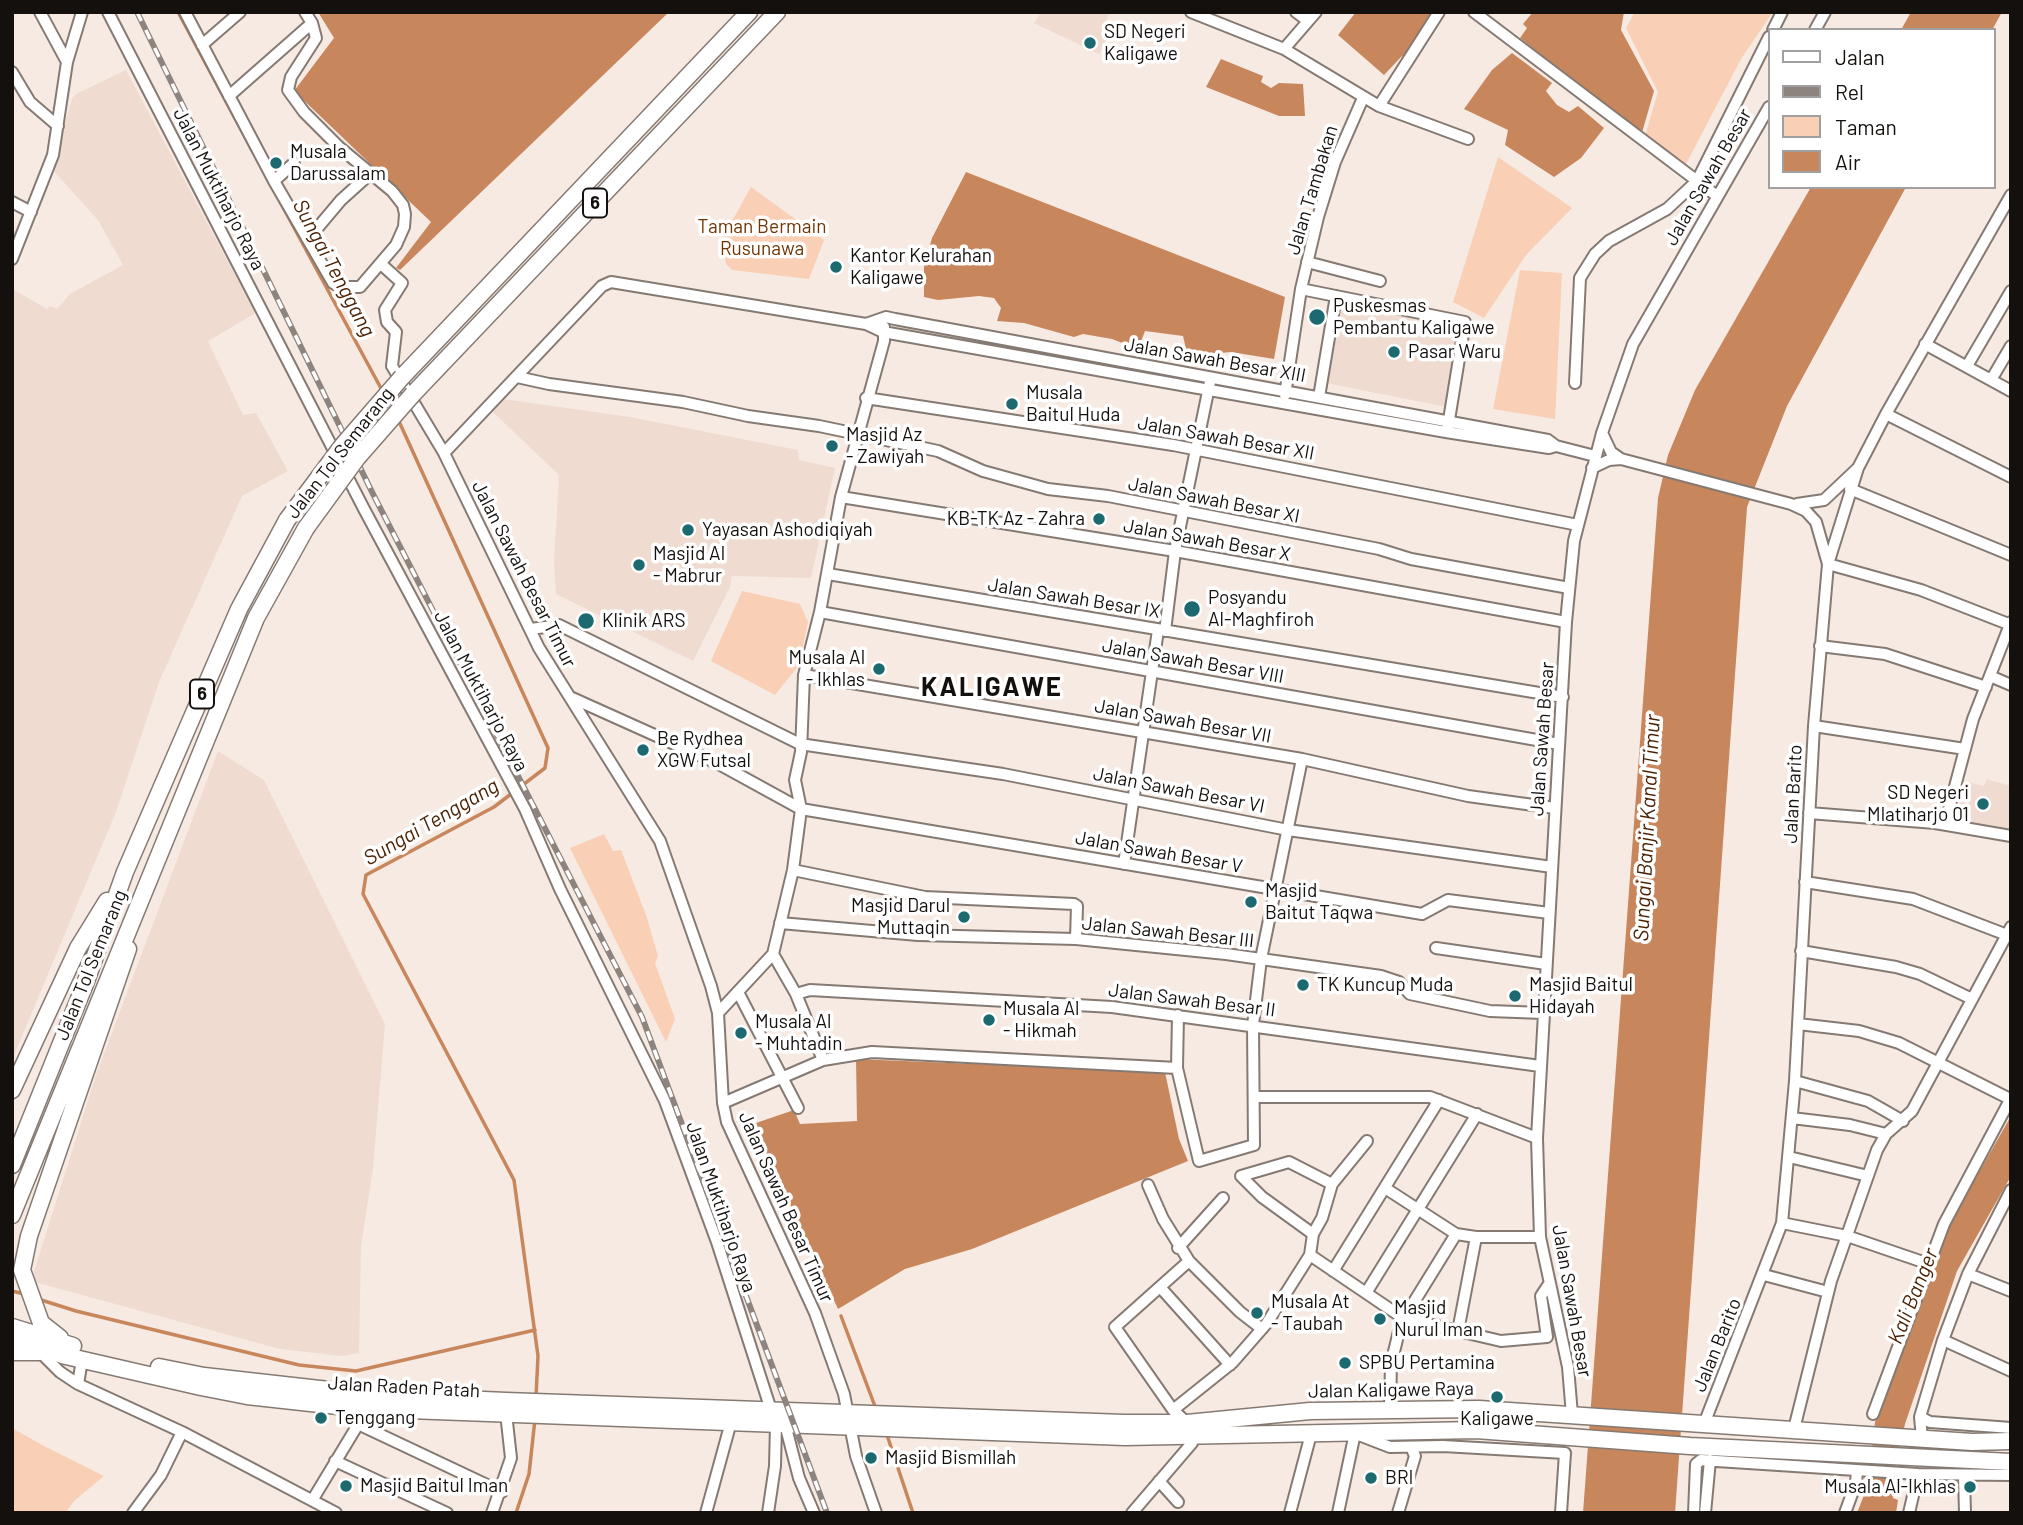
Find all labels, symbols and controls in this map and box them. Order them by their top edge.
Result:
place label: SD Negeri Kaligawe [1104,21,1186,65]
legend [1768,28,1995,189]
marker: SD Negeri Kaligawe [1082,35,1098,51]
text: Jalan [1835,44,1885,69]
text: Rel [1835,79,1864,104]
street label: Jalan Muktiharjo Raya [168,104,270,274]
street label: Jalan Sawah Besar [1660,104,1756,250]
text: Taman [1835,114,1897,139]
street label: Jalan Tambakan [1281,123,1343,257]
place label: Musala Darussalam [290,141,386,185]
text: Air [1835,149,1861,174]
marker: Musala Darussalam [268,155,284,171]
road number: 6 [583,188,607,218]
water label: Sungai Tenggang [287,195,381,341]
park label: Taman Bermain Rusunawa [697,216,827,260]
place label: Kantor Kelurahan Kaligawe [850,245,992,289]
marker: Kantor Kelurahan Kaligawe [828,259,844,275]
place label: Puskesmas Pembantu Kaligawe [1333,295,1495,339]
marker: Puskesmas Pembantu Kaligawe [1307,307,1327,327]
street label: Jalan Sawah Besar XIII [1122,333,1308,387]
place label: Pasar Waru [1408,341,1501,363]
marker: Pasar Waru [1386,344,1402,360]
place label: Musala Baitul Huda [1026,382,1120,426]
street label: Jalan Tol Semarang [282,383,398,523]
marker: Musala Baitul Huda [1004,396,1020,412]
street label: Jalan Sawah Besar XII [1136,411,1316,465]
place label: Masjid Az - Zawiyah [846,424,924,468]
marker: Masjid Az - Zawiyah [824,438,840,454]
street label: Jalan Sawah Besar XI [1126,472,1302,528]
street label: Jalan Sawah Besar Timur [467,477,581,671]
place label: KB-TK Az - Zahra [947,508,1085,530]
marker: KB-TK Az - Zahra [1091,511,1107,527]
street label: Jalan Sawah Besar X [1122,514,1292,566]
place label: Yayasan Ashodiqiyah [702,519,873,541]
marker: Yayasan Ashodiqiyah [680,522,696,538]
place label: Masjid Al - Mabrur [653,543,725,587]
marker: Masjid Al - Mabrur [631,557,647,573]
street label: Jalan Sawah Besar IX [986,573,1162,623]
place label: Posyandu Al-Maghfiroh [1208,587,1314,631]
marker: Posyandu Al-Maghfiroh [1182,599,1202,619]
street label: Jalan Muktiharjo Raya [429,607,533,775]
place label: Klinik ARS [602,610,685,632]
marker: Klinik ARS [576,611,596,631]
street label: Jalan Sawah Besar VIII [1100,634,1286,688]
place label: Musala Al - Ikhlas [789,647,865,691]
marker: Musala Al - Ikhlas [871,661,887,677]
street label: Jalan Sawah Besar [1525,661,1559,817]
district label: KALIGAWE [922,671,1062,703]
road number: 6 [190,680,214,708]
street label: Jalan Sawah Besar VII [1093,694,1273,748]
water label: Sungai Banjir Kanal Timur [1628,714,1666,942]
place label: Be Rydhea XGW Futsal [657,728,751,772]
marker: Be Rydhea XGW Futsal [635,742,651,758]
street label: Jalan Barito [1779,744,1807,844]
street label: Jalan Sawah Besar VI [1091,762,1267,818]
water label: Sungai Tenggang [359,773,503,871]
place label: SD Negeri Mlatiharjo 01 [1867,782,1969,826]
marker: SD Negeri Mlatiharjo 01 [1975,796,1991,812]
street label: Jalan Sawah Besar V [1074,826,1244,878]
place label: Masjid Baitut Taqwa [1265,880,1373,924]
street label: Jalan Tol Semarang [50,886,132,1044]
marker: Masjid Baitut Taqwa [1243,894,1259,910]
place label: Masjid Darul Muttaqin [851,895,950,939]
marker: Masjid Darul Muttaqin [956,909,972,925]
street label: Jalan Sawah Besar III [1081,912,1255,952]
place label: TK Kuncup Muda [1317,974,1453,996]
place label: Masjid Baitul Hidayah [1529,974,1633,1018]
marker: TK Kuncup Muda [1295,977,1311,993]
street label: Jalan Sawah Besar II [1107,978,1277,1022]
marker: Masjid Baitul Hidayah [1507,988,1523,1004]
place label: Musala Al - Hikmah [1003,998,1079,1042]
place label: Musala Al - Muhtadin [755,1011,842,1055]
marker: Musala Al - Hikmah [981,1012,997,1028]
marker: Musala Al - Muhtadin [733,1025,749,1041]
street label: Jalan Sawah Besar Timur [734,1108,838,1306]
street label: Jalan Muktiharjo Raya [681,1119,761,1295]
street label: Jalan Sawah Besar [1547,1223,1597,1379]
water label: Kali Banger [1882,1244,1944,1348]
place label: Musala At - Taubah [1271,1291,1350,1335]
street label: Jalan Barito [1688,1295,1746,1395]
place label: Masjid Nurul Iman [1394,1297,1483,1341]
marker: Musala At - Taubah [1249,1305,1265,1321]
marker: Masjid Nurul Iman [1372,1311,1388,1327]
place label: SPBU Pertamina [1359,1352,1495,1374]
marker: SPBU Pertamina [1337,1355,1353,1371]
street label: Jalan Raden Patah [327,1372,481,1402]
street label: Jalan Kaligawe Raya [1308,1377,1474,1403]
marker: Kaligawe [1489,1389,1505,1405]
place label: Tenggang [335,1407,415,1429]
place label: Kaligawe [1460,1408,1534,1430]
marker: Tenggang [313,1410,329,1426]
place label: Masjid Bismillah [885,1447,1016,1469]
marker: Masjid Bismillah [863,1450,879,1466]
place label: BRI [1385,1467,1413,1489]
marker: BRI [1363,1470,1379,1486]
place label: Masjid Baitul Iman [360,1475,508,1497]
place label: Musala Al-Ikhlas [1824,1476,1956,1498]
marker: Masjid Baitul Iman [338,1478,354,1494]
marker: Musala Al-Ikhlas [1962,1479,1978,1495]

